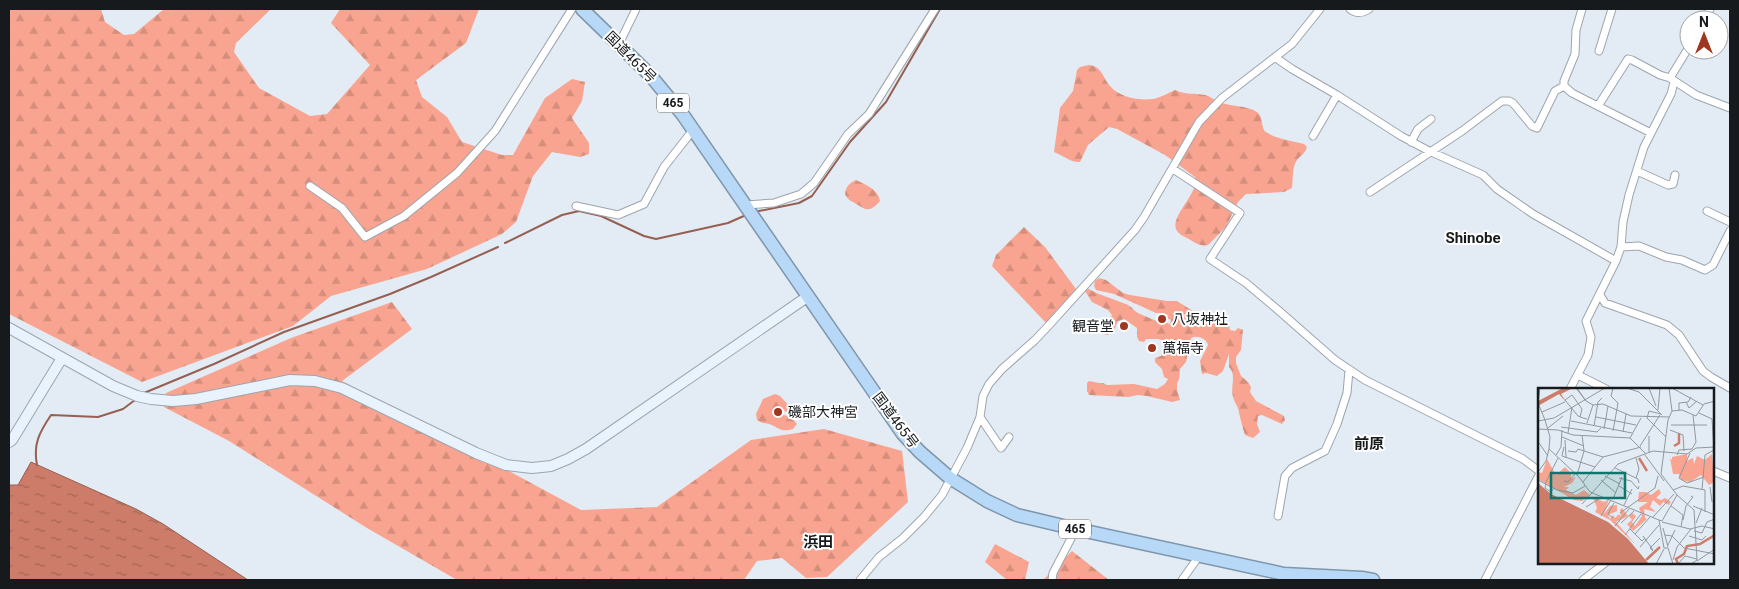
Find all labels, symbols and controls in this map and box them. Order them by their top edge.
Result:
north arrow [1679,10,1729,60]
text: N [1699,14,1709,30]
street label: 国道465号 [602,28,660,86]
road number: 465 [657,94,689,112]
district label: Shinobe [1445,229,1501,247]
place label: 八坂神社 [1172,311,1228,327]
marker: 八坂神社 [1156,313,1168,325]
place label: 観音堂 [1072,318,1114,334]
marker: 観音堂 [1118,320,1130,332]
place label: 萬福寺 [1162,340,1204,356]
marker: 萬福寺 [1146,342,1158,354]
inset map [1538,388,1714,564]
street label: 国道465号 [870,389,922,451]
place label: 磯部大神宮 [788,404,858,420]
marker: 磯部大神宮 [772,406,784,418]
district label: 前原 [1354,435,1384,453]
road number: 465 [1059,520,1091,538]
district label: 浜田 [803,533,833,551]

